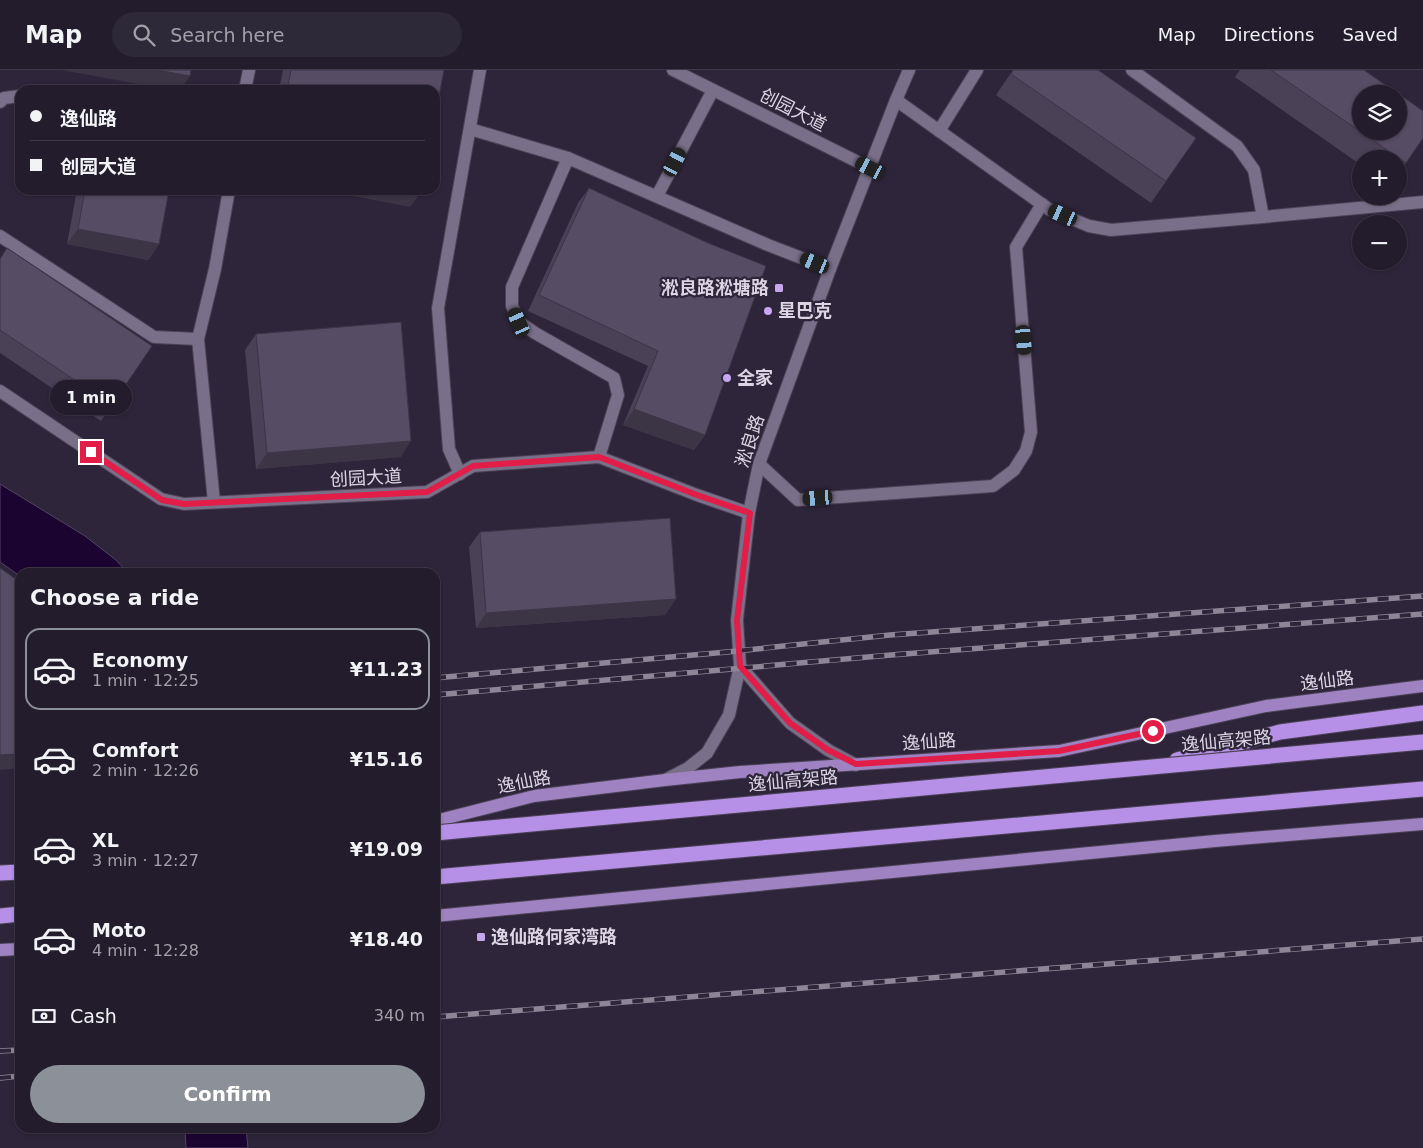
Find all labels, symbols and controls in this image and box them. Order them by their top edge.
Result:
search box [112,12,462,57]
text: Map [25,21,82,49]
icon: search [130,21,158,49]
text: Search here [170,24,284,46]
text: Map [1158,24,1196,45]
text: Directions [1224,24,1314,45]
text: Saved [1342,24,1398,45]
street label: 创园大道 [756,84,830,135]
map controls [1352,85,1407,270]
button: layers [1352,85,1407,140]
text: 逸仙路 [60,107,117,129]
car [661,145,688,179]
button: + [1352,150,1407,205]
text: 创园大道 [60,155,136,177]
car [853,155,886,181]
car [1046,202,1079,228]
button: − [1352,215,1407,270]
car [798,250,831,276]
place label: 淞良路淞塘路 [661,277,769,298]
marker: 淞良路淞塘路 [773,282,785,294]
place label: 星巴克 [778,300,832,321]
car [506,305,531,339]
marker: 星巴克 [762,305,774,317]
car [1015,324,1032,356]
place label: 全家 [737,367,773,388]
marker: 全家 [721,372,733,384]
callout: 1 min [50,380,132,414]
text: 1 min [66,388,116,407]
street label: 淞良路 [731,412,768,470]
route end [80,441,102,463]
street label: 创园大道 [329,465,402,490]
car [802,489,833,507]
text: Choose a ride [30,585,199,610]
icon: car [32,647,77,692]
text: Economy [92,649,188,671]
text: ¥11.23 [350,658,423,680]
street label: 逸仙路 [1299,667,1355,694]
text: 1 min · 12:25 [92,671,199,690]
route start [1142,720,1164,742]
street label: 逸仙高架路 [1180,726,1272,755]
street label: 逸仙路 [901,729,957,754]
icon: car [32,737,77,782]
text: Comfort [92,739,179,761]
text: ¥15.16 [350,748,423,770]
text: 2 min · 12:26 [92,761,199,780]
street label: 逸仙路 [495,766,552,797]
street label: 逸仙高架路 [747,766,839,795]
icon: car [32,827,77,872]
text: XL [92,829,119,851]
text: ¥19.09 [350,838,423,860]
text: 3 min · 12:27 [92,851,199,870]
icon: car [32,917,77,962]
text: Moto [92,919,146,941]
place label: 逸仙路何家湾路 [491,926,617,947]
text: ¥18.40 [350,928,423,950]
marker: 逸仙路何家湾路 [475,931,487,943]
text: 4 min · 12:28 [92,941,199,960]
icon: cash [30,1002,58,1030]
text: Cash [70,1005,117,1027]
text: 340 m [374,1006,425,1025]
button: Confirm [30,1065,425,1123]

